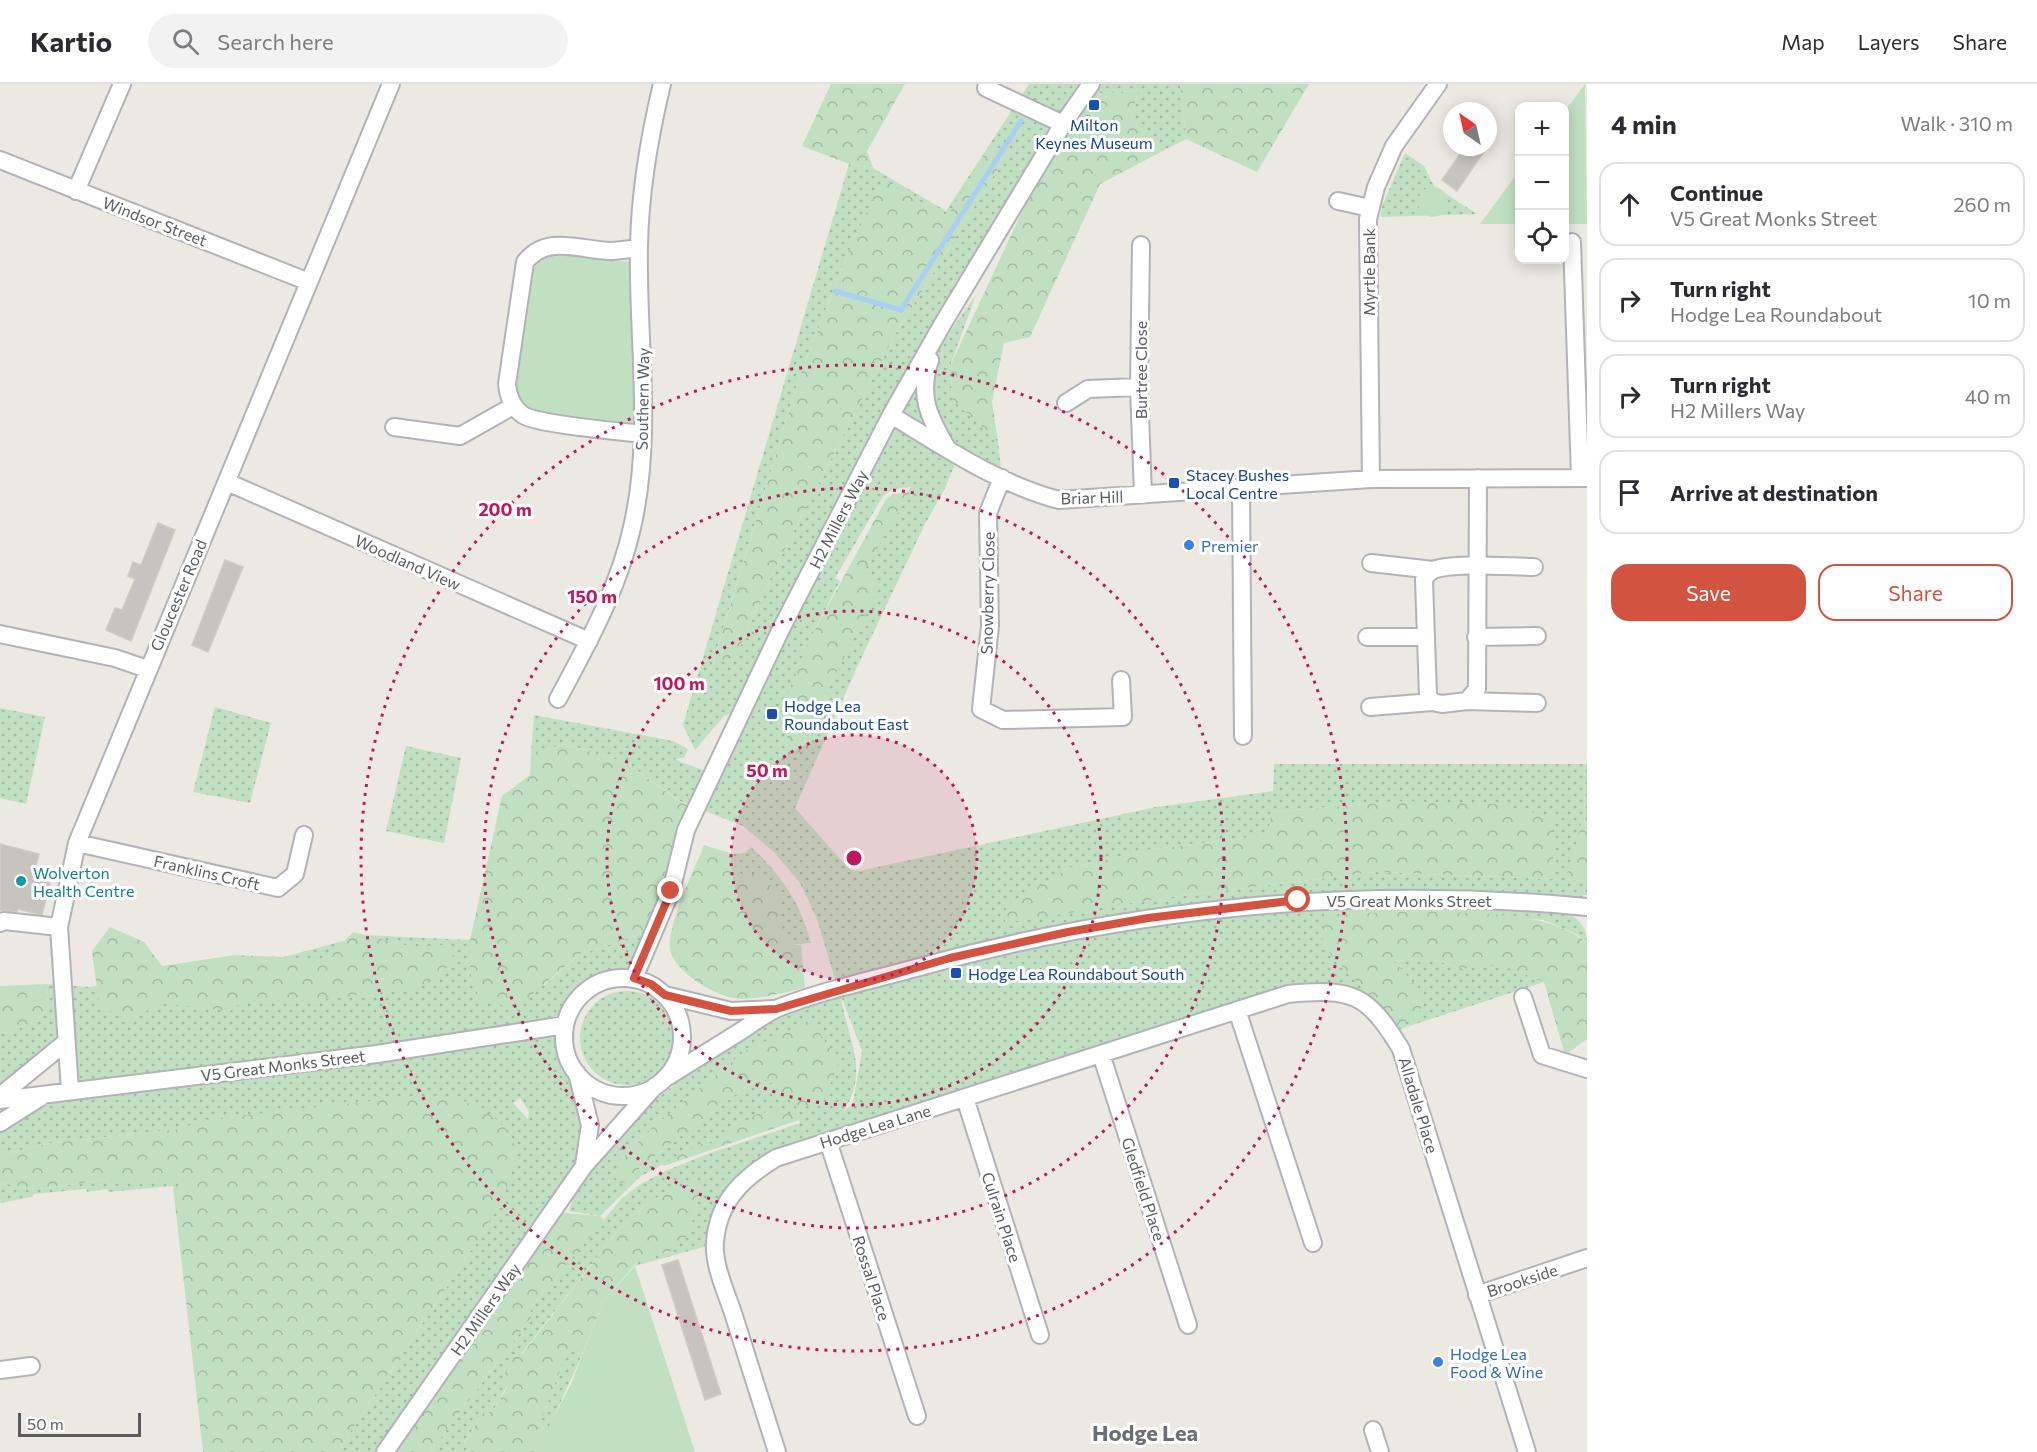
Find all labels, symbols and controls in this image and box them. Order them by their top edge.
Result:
search box [148,14,568,68]
text: Kartio [30,24,112,58]
icon: search [169,25,202,58]
text: Search here [217,28,334,55]
text: Map [1781,29,1825,54]
text: Layers [1858,29,1920,54]
text: Share [1953,29,2007,54]
marker: Milton Keynes Museum [1087,98,1101,112]
north arrow [1443,102,1497,156]
map controls [1515,102,1569,264]
button: + [1515,102,1569,156]
text: 4 min [1611,108,1677,139]
text: Walk · 310 m [1901,111,2013,135]
place label: Milton Keynes Museum [1035,115,1153,152]
button: − [1515,156,1569,210]
text: Continue [1670,179,1763,206]
icon: ahead [1613,188,1646,221]
street label: Windsor Street [100,192,210,250]
text: 260 m [1953,192,2011,216]
text: V5 Great Monks Street [1670,206,1877,230]
button: locate [1515,210,1569,264]
street label: Myrtle Bank [1359,228,1378,316]
text: Turn right [1670,275,1771,302]
icon: right [1613,284,1646,317]
text: 10 m [1968,288,2011,312]
text: Hodge Lea Roundabout [1670,302,1882,326]
street label: Burtree Close [1131,321,1150,419]
street label: Southern Way [632,348,652,450]
text: Turn right [1670,371,1771,398]
icon: right [1613,380,1646,413]
text: 40 m [1965,384,2011,408]
text: H2 Millers Way [1670,398,1805,422]
place label: Stacey Bushes Local Centre [1186,465,1289,502]
street label: H2 Millers Way [805,466,871,572]
marker: Stacey Bushes Local Centre [1167,476,1181,490]
icon: arrive [1613,476,1646,509]
text: Arrive at destination [1670,479,1878,506]
street label: Briar Hill [1060,486,1124,508]
text: 200 m [478,498,532,520]
street label: Woodland View [352,530,464,594]
street label: Snowberry Close [976,531,998,655]
street label: Gloucester Road [146,536,210,654]
place label: Premier [1201,536,1259,555]
marker: Premier [1182,538,1196,552]
button: Save [1611,564,1806,621]
button: Share [1818,564,2013,621]
text: 150 m [567,585,617,607]
text: 100 m [653,672,705,694]
place label: Hodge Lea Roundabout East [784,696,909,733]
marker: Hodge Lea Roundabout East [765,707,779,721]
text: 50 m [746,759,788,781]
centre of rings [844,848,864,868]
street label: Franklins Croft [152,851,262,894]
place label: Wolverton Health Centre [33,863,134,900]
marker: Wolverton Health Centre [14,874,28,888]
route end [657,877,683,903]
route start [1284,886,1310,912]
street label: V5 Great Monks Street [1326,891,1492,910]
place label: Hodge Lea Roundabout South [968,964,1185,983]
marker: Hodge Lea Roundabout South [949,966,963,980]
street label: V5 Great Monks Street [200,1045,367,1085]
street label: Alladale Place [1395,1055,1443,1155]
street label: Hodge Lea Lane [817,1100,933,1152]
street label: Gledfield Place [1118,1135,1170,1243]
street label: Culrain Place [978,1169,1026,1265]
street label: Rossal Place [849,1233,895,1323]
street label: H2 Millers Way [446,1259,524,1359]
street label: Brookside [1484,1260,1560,1300]
place label: Hodge Lea Food & Wine [1450,1344,1543,1381]
marker: Hodge Lea Food & Wine [1431,1355,1445,1369]
scale bar [18,1410,141,1438]
text: 50 m [27,1414,64,1433]
district label: Hodge Lea [1092,1419,1198,1446]

